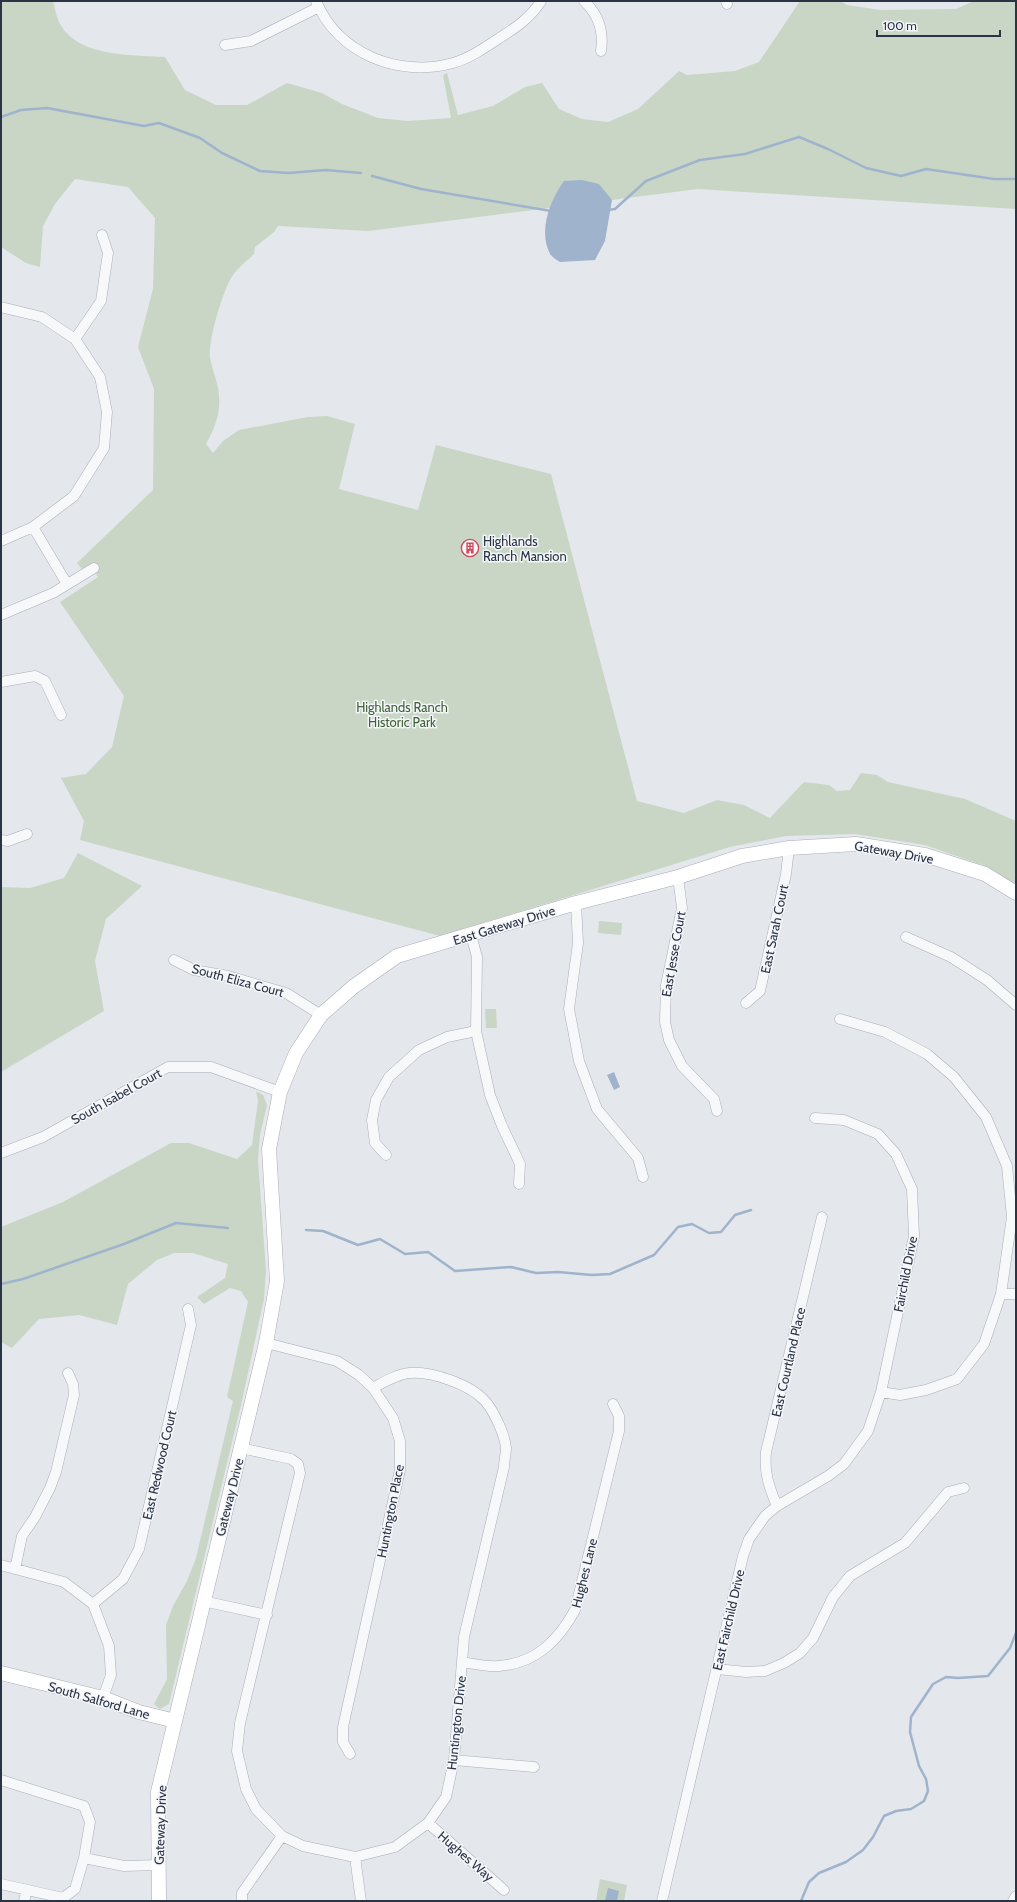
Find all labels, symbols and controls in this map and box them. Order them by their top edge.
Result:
scale bar [877,12,1000,38]
text: 100 m [883,18,917,33]
place label: Highlands Ranch Mansion [483,533,567,564]
building icon: Highlands Ranch Mansion [460,538,480,558]
park label: Highlands Ranch Historic Park [356,699,448,730]
street label: Gateway Drive [853,837,935,867]
street label: East Sarah Court [757,882,791,975]
street label: East Gateway Drive [451,902,557,948]
street label: East Jesse Court [658,909,688,998]
street label: South Eliza Court [190,960,286,1000]
street label: South Isabel Court [68,1064,165,1127]
street label: Fairchild Drive [890,1234,920,1313]
street label: East Courtland Place [768,1305,808,1419]
street label: East Redwood Court [139,1408,179,1521]
street label: Gateway Drive [212,1456,247,1538]
street label: Huntington Place [373,1463,407,1559]
street label: Hughes Lane [568,1536,600,1609]
street label: East Fairchild Drive [709,1568,747,1672]
street label: Huntington Drive [443,1675,469,1771]
street label: South Salford Lane [46,1678,152,1722]
street label: Gateway Drive [151,1784,169,1865]
street label: Hughes Way [435,1827,497,1885]

